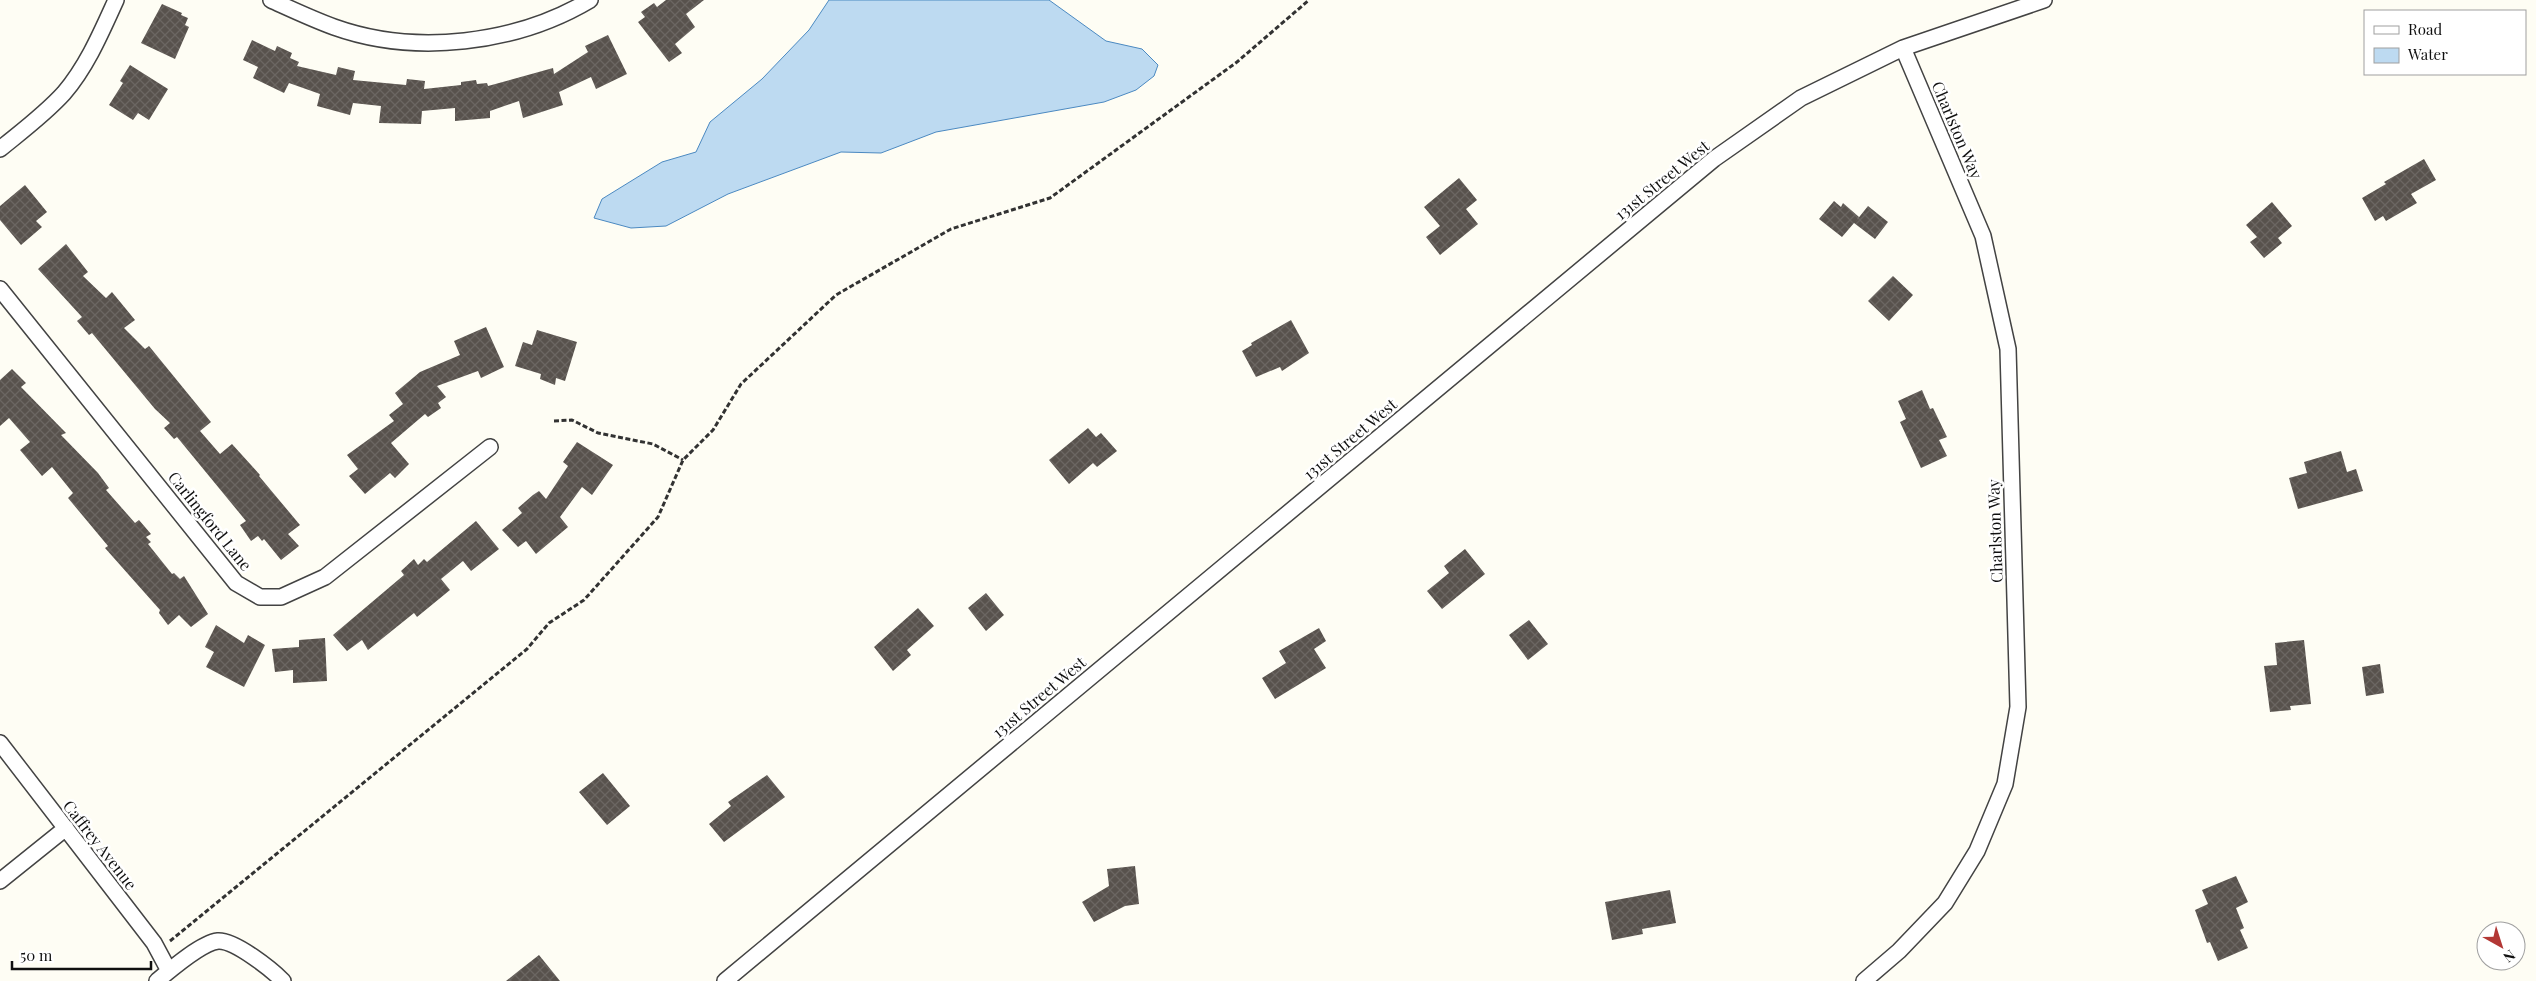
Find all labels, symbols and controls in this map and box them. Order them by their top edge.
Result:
legend [2364,10,2526,75]
text: Road [2408,19,2442,39]
text: Water [2407,44,2448,64]
street label: Charlston Way [1927,78,1987,182]
street label: 131st Street West [1610,135,1714,224]
street label: 131st Street West [1299,393,1401,484]
street label: Carlingford Lane [164,467,257,575]
street label: Charlston Way [1982,479,2007,583]
street label: 131st Street West [988,651,1090,742]
street label: Caffrey Avenue [59,796,142,894]
north arrow [2476,921,2526,971]
scale bar [12,938,151,970]
text: 50 m [20,945,53,965]
text: N [2500,946,2519,967]

